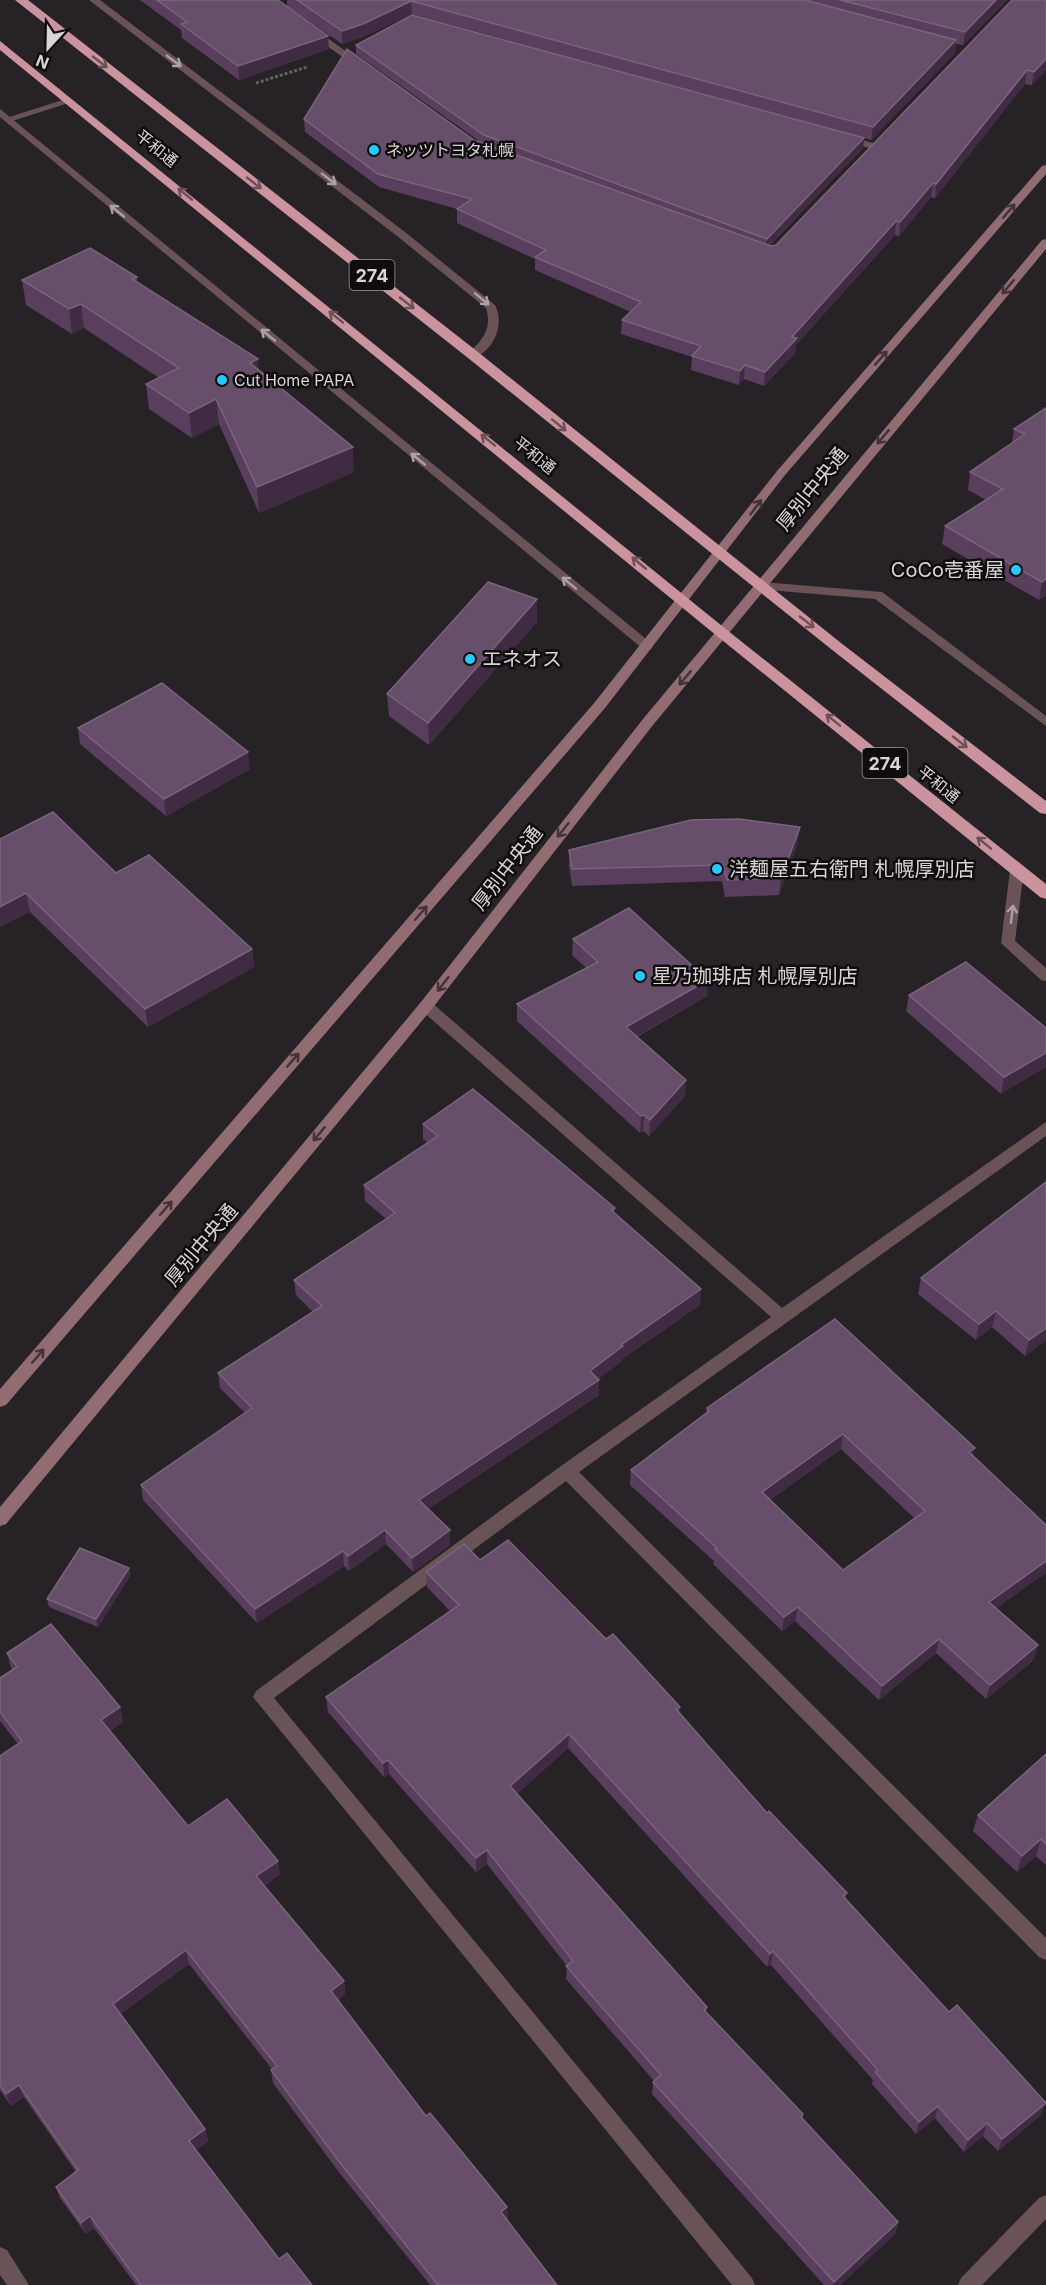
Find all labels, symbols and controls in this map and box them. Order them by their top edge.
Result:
north arrow [18,18,78,78]
text: N [33,50,52,73]
one-way arrow [165,54,181,67]
one-way arrow [92,56,108,69]
street label: 平和通 [132,125,182,171]
place label: ネッツトヨタ札幌 [386,140,514,160]
marker: ネッツトヨタ札幌 [367,143,381,157]
one-way arrow [321,172,337,185]
one-way arrow [246,176,262,189]
one-way arrow [178,187,193,201]
one-way arrow [110,204,126,217]
one-way arrow [1002,204,1016,219]
road number: 274 [350,260,394,290]
one-way arrow [1002,279,1015,295]
one-way arrow [474,293,490,306]
one-way arrow [399,296,415,309]
one-way arrow [329,310,344,324]
one-way arrow [260,328,276,341]
one-way arrow [874,351,888,366]
place label: Cut Home PAPA [234,370,354,390]
marker: Cut Home PAPA [215,373,229,387]
one-way arrow [551,418,567,431]
one-way arrow [876,429,890,444]
street label: 平和通 [510,432,560,478]
one-way arrow [480,433,496,446]
street label: 厚別中央通 [771,443,853,535]
one-way arrow [411,452,427,465]
one-way arrow [749,500,762,516]
one-way arrow [631,557,647,570]
place label: CoCo壱番屋 [891,558,1004,582]
marker: CoCo壱番屋 [1009,563,1023,577]
one-way arrow [561,576,577,589]
one-way arrow [798,616,814,629]
place label: エネオス [482,647,562,671]
marker: エネオス [463,652,477,666]
one-way arrow [678,670,692,685]
one-way arrow [825,714,841,727]
one-way arrow [952,736,968,749]
road number: 274 [862,748,908,778]
street label: 平和通 [914,761,964,807]
street label: 厚別中央通 [467,821,547,915]
one-way arrow [557,822,570,838]
one-way arrow [976,837,992,850]
place label: 洋麺屋五右衛門 札幌厚別店 [729,857,975,881]
marker: 洋麺屋五右衛門 札幌厚別店 [710,862,724,876]
one-way arrow [1007,904,1018,924]
one-way arrow [414,906,428,921]
place label: 星乃珈琲店 札幌厚別店 [652,964,858,988]
marker: 星乃珈琲店 札幌厚別店 [633,969,647,983]
one-way arrow [437,976,450,992]
one-way arrow [286,1053,300,1068]
one-way arrow [313,1126,326,1142]
street label: 厚別中央通 [160,1199,242,1291]
one-way arrow [159,1201,173,1216]
one-way arrow [31,1348,45,1363]

